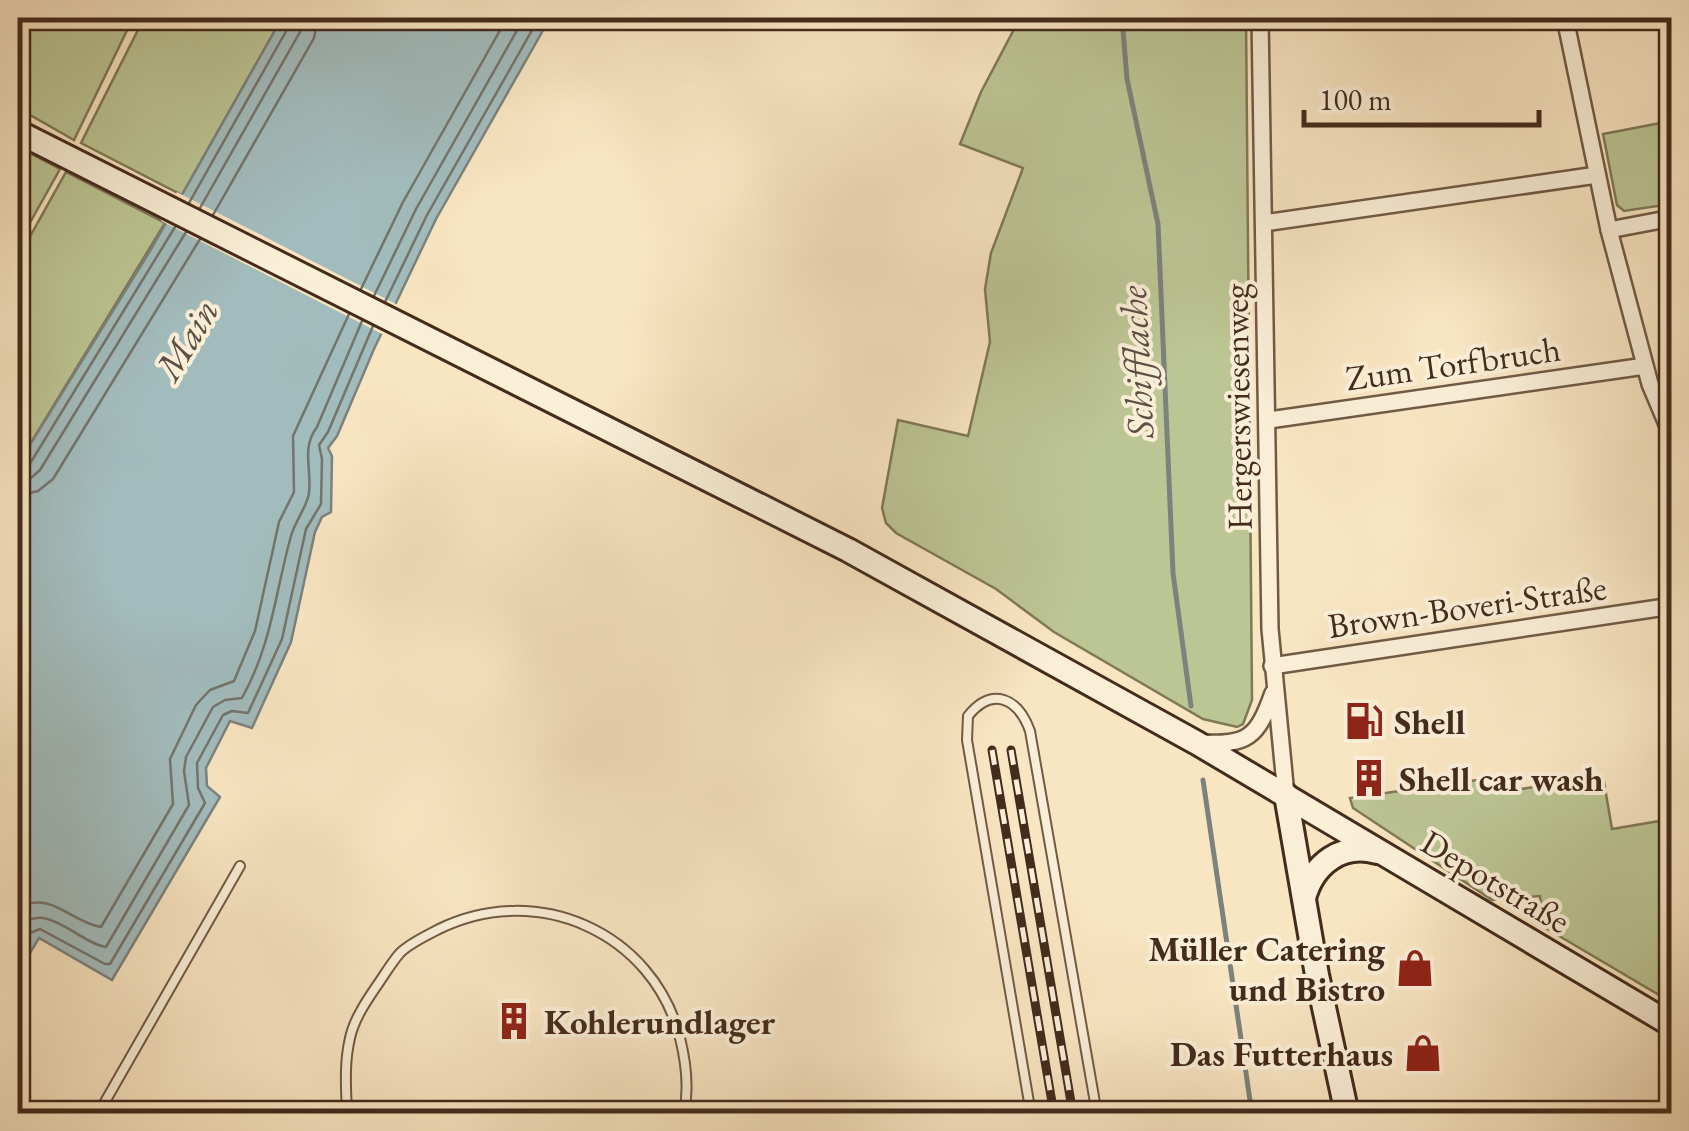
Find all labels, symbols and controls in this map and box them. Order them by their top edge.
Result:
scale bar [1304,65,1539,127]
text: 100 m [1319,80,1392,119]
street label: Hergerswiesenweg [1212,283,1262,531]
water label: Schifflache [1107,284,1165,440]
water label: Main [142,289,229,390]
street label: Zum Torfbruch [1343,326,1563,400]
street label: Brown-Boveri-Straße [1325,564,1609,648]
place label: Shell [1394,699,1465,744]
fuel station icon: Shell [1343,700,1385,742]
place label: Shell car wash [1399,756,1604,801]
building icon: Shell car wash [1348,757,1390,799]
street label: Depotstraße [1413,819,1579,943]
place label: Müller Catering und Bistro [1148,926,1385,1011]
shop icon: Müller Catering und Bistro [1394,947,1436,989]
place label: Kohlerundlager [544,999,776,1044]
building icon: Kohlerundlager [493,1000,535,1042]
place label: Das Futterhaus [1170,1031,1393,1076]
shop icon: Das Futterhaus [1402,1032,1444,1074]

